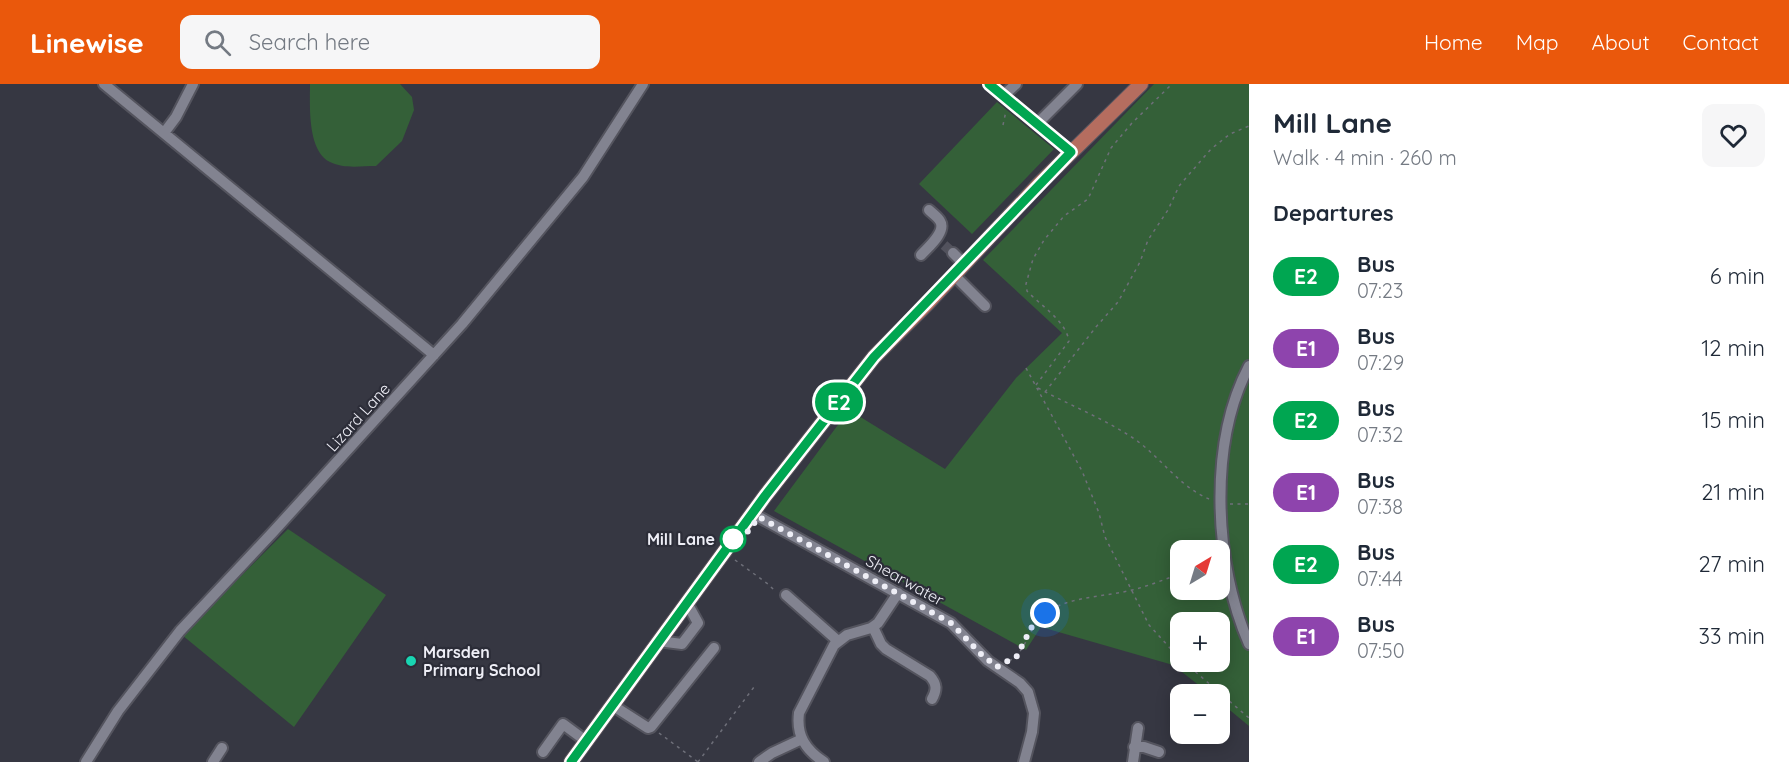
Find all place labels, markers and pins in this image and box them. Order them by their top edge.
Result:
marker: Mill Lane [720,526,746,552]
place label: Mill Lane [647,529,715,549]
place label: Marsden Primary School [423,642,541,680]
marker: Marsden Primary School [404,654,418,668]

